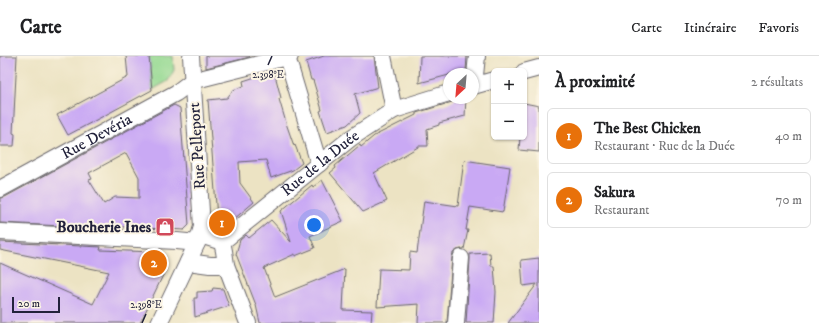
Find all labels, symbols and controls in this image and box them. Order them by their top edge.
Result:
text: Carte [20,16,62,39]
text: Carte [631,19,662,37]
text: Itinéraire [684,19,737,37]
text: Favoris [759,19,799,37]
north arrow [443,68,479,104]
map controls [491,68,527,140]
button: + [491,68,527,104]
text: 2.398°E [252,69,284,81]
text: À proximité [555,71,635,93]
text: 2 résultats [751,74,803,90]
street label: Rue Pelleport [184,102,210,190]
button: − [491,104,527,140]
street label: Rue Devéria [58,109,136,164]
text: The Best Chicken [594,119,701,138]
street label: Rue de la Duée [277,125,363,200]
text: 1 [567,128,571,144]
text: 40 m [775,128,802,144]
text: Restaurant · Rue de la Duée [594,138,735,154]
text: Sakura [594,183,635,202]
text: 2 [566,192,572,208]
text: 70 m [776,192,802,208]
text: Restaurant [594,202,650,218]
pin: 1 [209,208,235,238]
your location [304,215,324,235]
shop icon: Boucherie Ines [154,216,176,238]
place label: Boucherie Ines [57,217,152,237]
pin: 2 [141,248,167,278]
scale bar [12,295,60,314]
text: 20 m [18,297,40,311]
text: 2.398°E [130,299,162,311]

